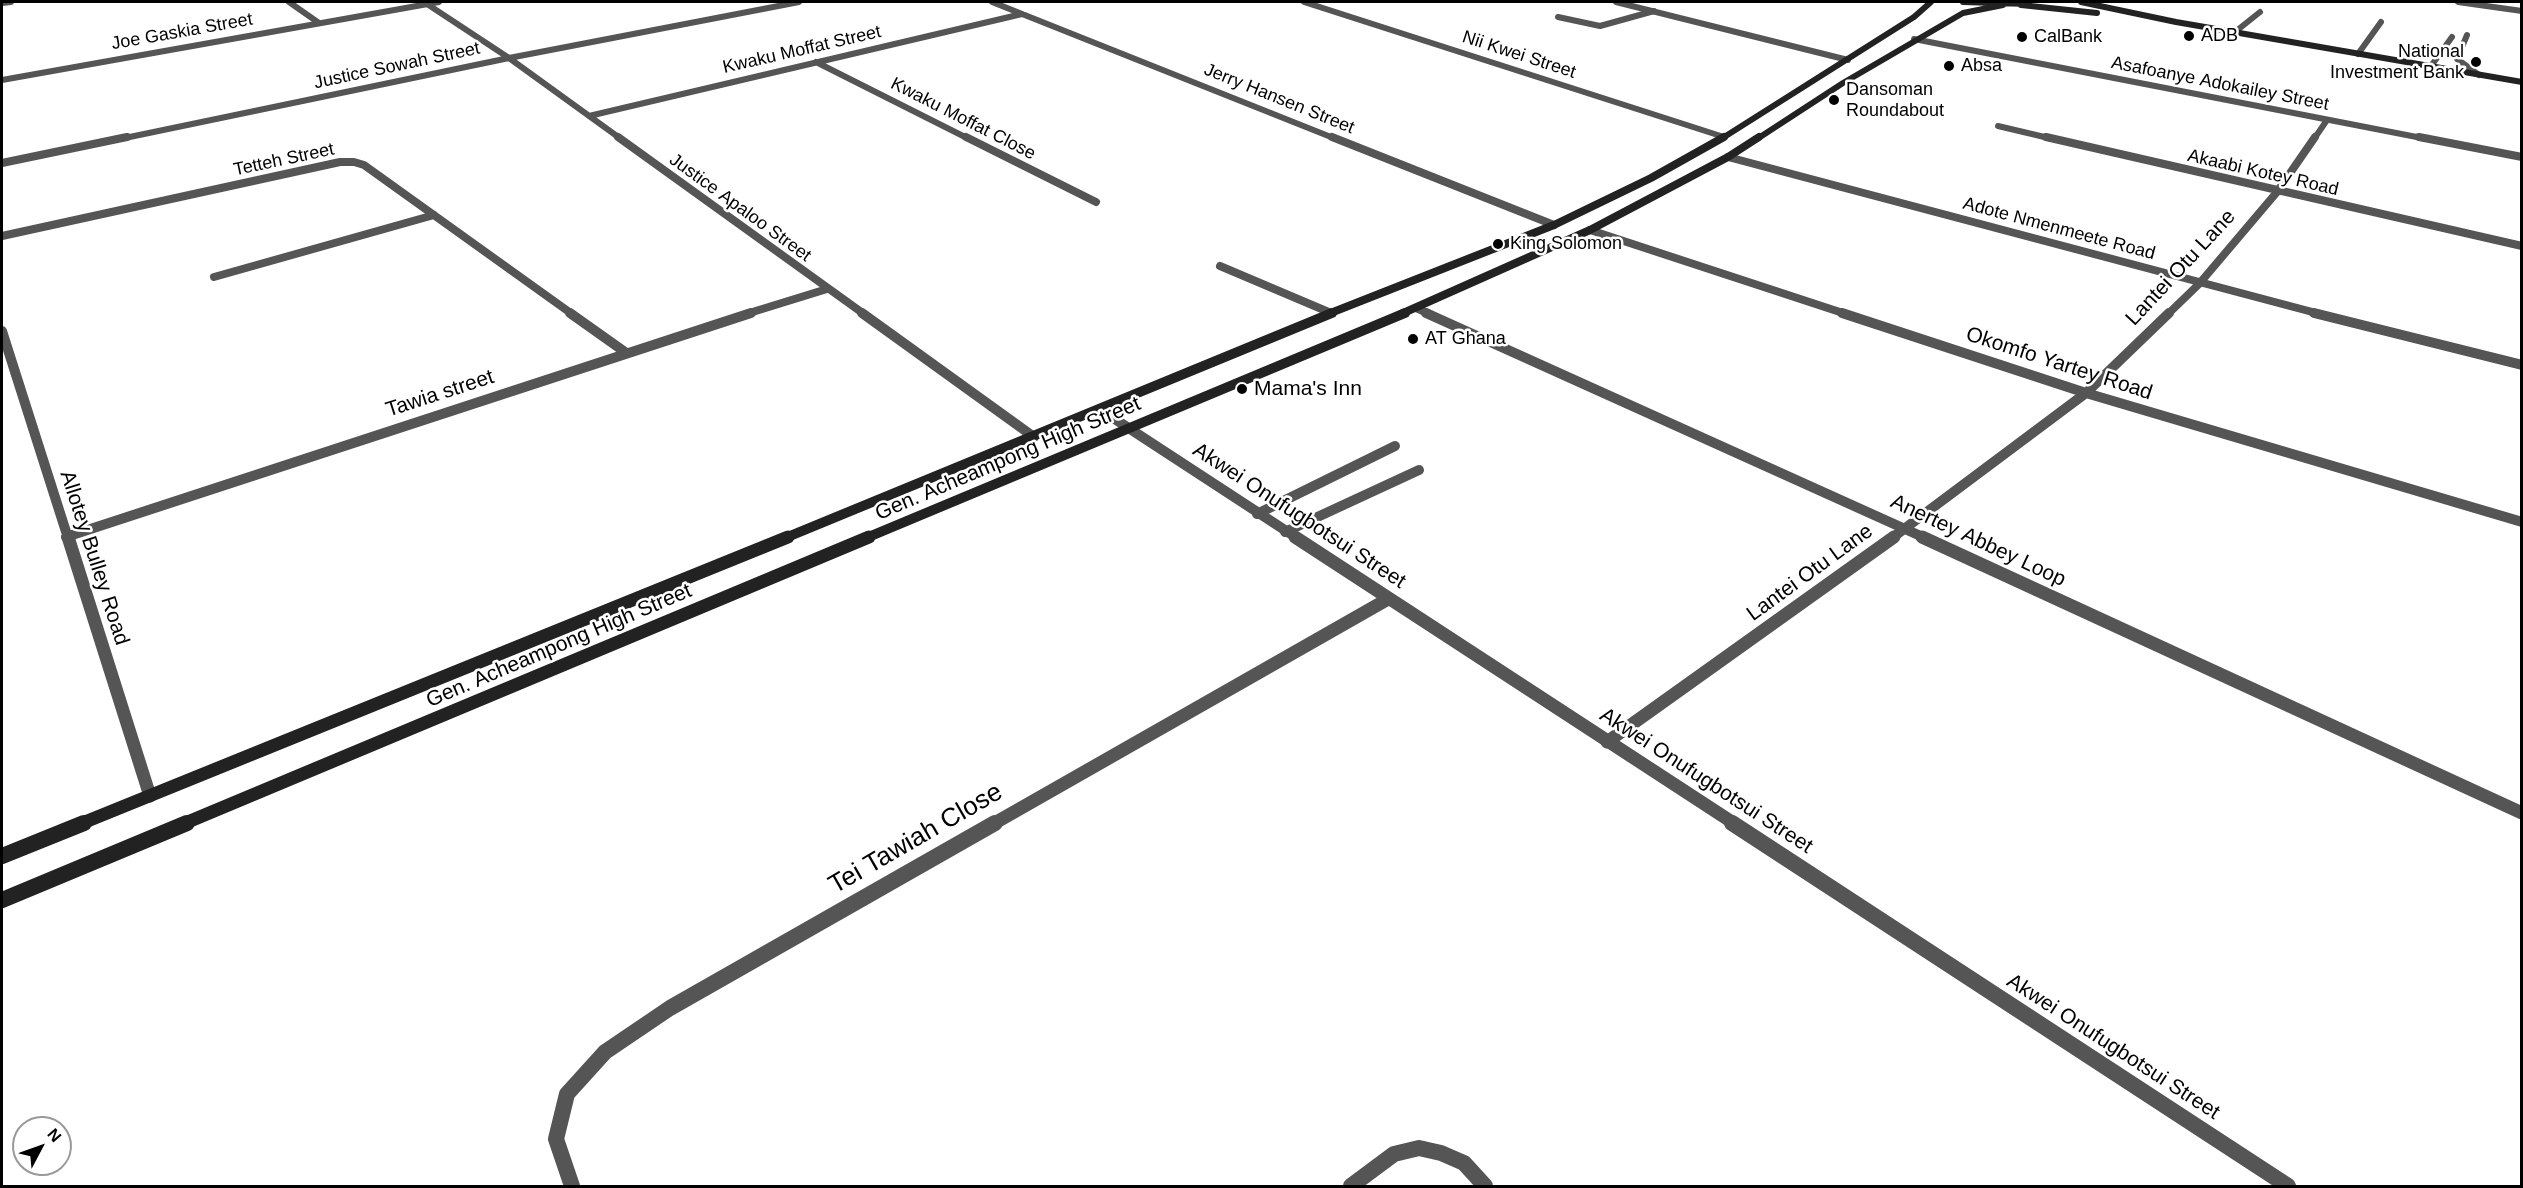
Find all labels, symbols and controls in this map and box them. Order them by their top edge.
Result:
street label: Joe Gaskia Street [110,9,254,55]
street label: Kwaku Moffat Street [721,21,883,79]
place label: ADB [2201,25,2238,47]
street label: Nii Kwei Street [1460,26,1578,84]
place label: CalBank [2034,26,2102,48]
marker: ADB [2182,29,2196,43]
marker: CalBank [2015,30,2029,44]
street label: Justice Sowah Street [312,38,482,94]
place label: National Investment Bank [2330,41,2464,84]
street label: Asafoanye Adokailey Street [2109,52,2331,116]
place label: Absa [1961,55,2002,77]
marker: National Investment Bank [2469,55,2483,69]
street label: Jerry Hansen Street [1201,59,1357,139]
marker: Absa [1942,59,1956,73]
street label: Kwaku Moffat Close [887,73,1039,165]
place label: Dansoman Roundabout [1846,79,1944,122]
marker: Dansoman Roundabout [1827,93,1841,107]
street label: Tetteh Street [232,139,336,181]
street label: Akaabi Kotey Road [2185,145,2341,201]
street label: Justice Apaloo Street [665,149,815,267]
street label: Adote Nmenmeete Road [1961,193,2157,265]
street label: Lantei Otu Lane [2121,205,2241,331]
place label: King Solomon [1510,233,1622,255]
marker: King Solomon [1491,237,1505,251]
street label: Okomfo Yartey Road [1963,322,2155,406]
place label: AT Ghana [1425,328,1506,350]
marker: AT Ghana [1406,332,1420,346]
street label: Tawia street [383,365,497,423]
place label: Mama's Inn [1254,376,1362,402]
marker: Mama's Inn [1235,382,1249,396]
street label: Gen. Acheampong High Street [871,392,1145,526]
street label: Akwei Onufugbotsui Street [1188,438,1410,594]
street label: Allotey Bulley Road [54,468,134,648]
street label: Anertey Abbey Loop [1886,489,2070,593]
street label: Lantei Otu Lane [1742,519,1878,627]
street label: Gen. Acheampong High Street [422,579,696,713]
street label: Akwei Onufugbotsui Street [1595,703,1817,859]
street label: Tei Tawiah Close [824,777,1008,901]
street label: Akwei Onufugbotsui Street [2002,969,2224,1125]
north arrow [12,1116,72,1176]
text: N [44,1125,65,1145]

